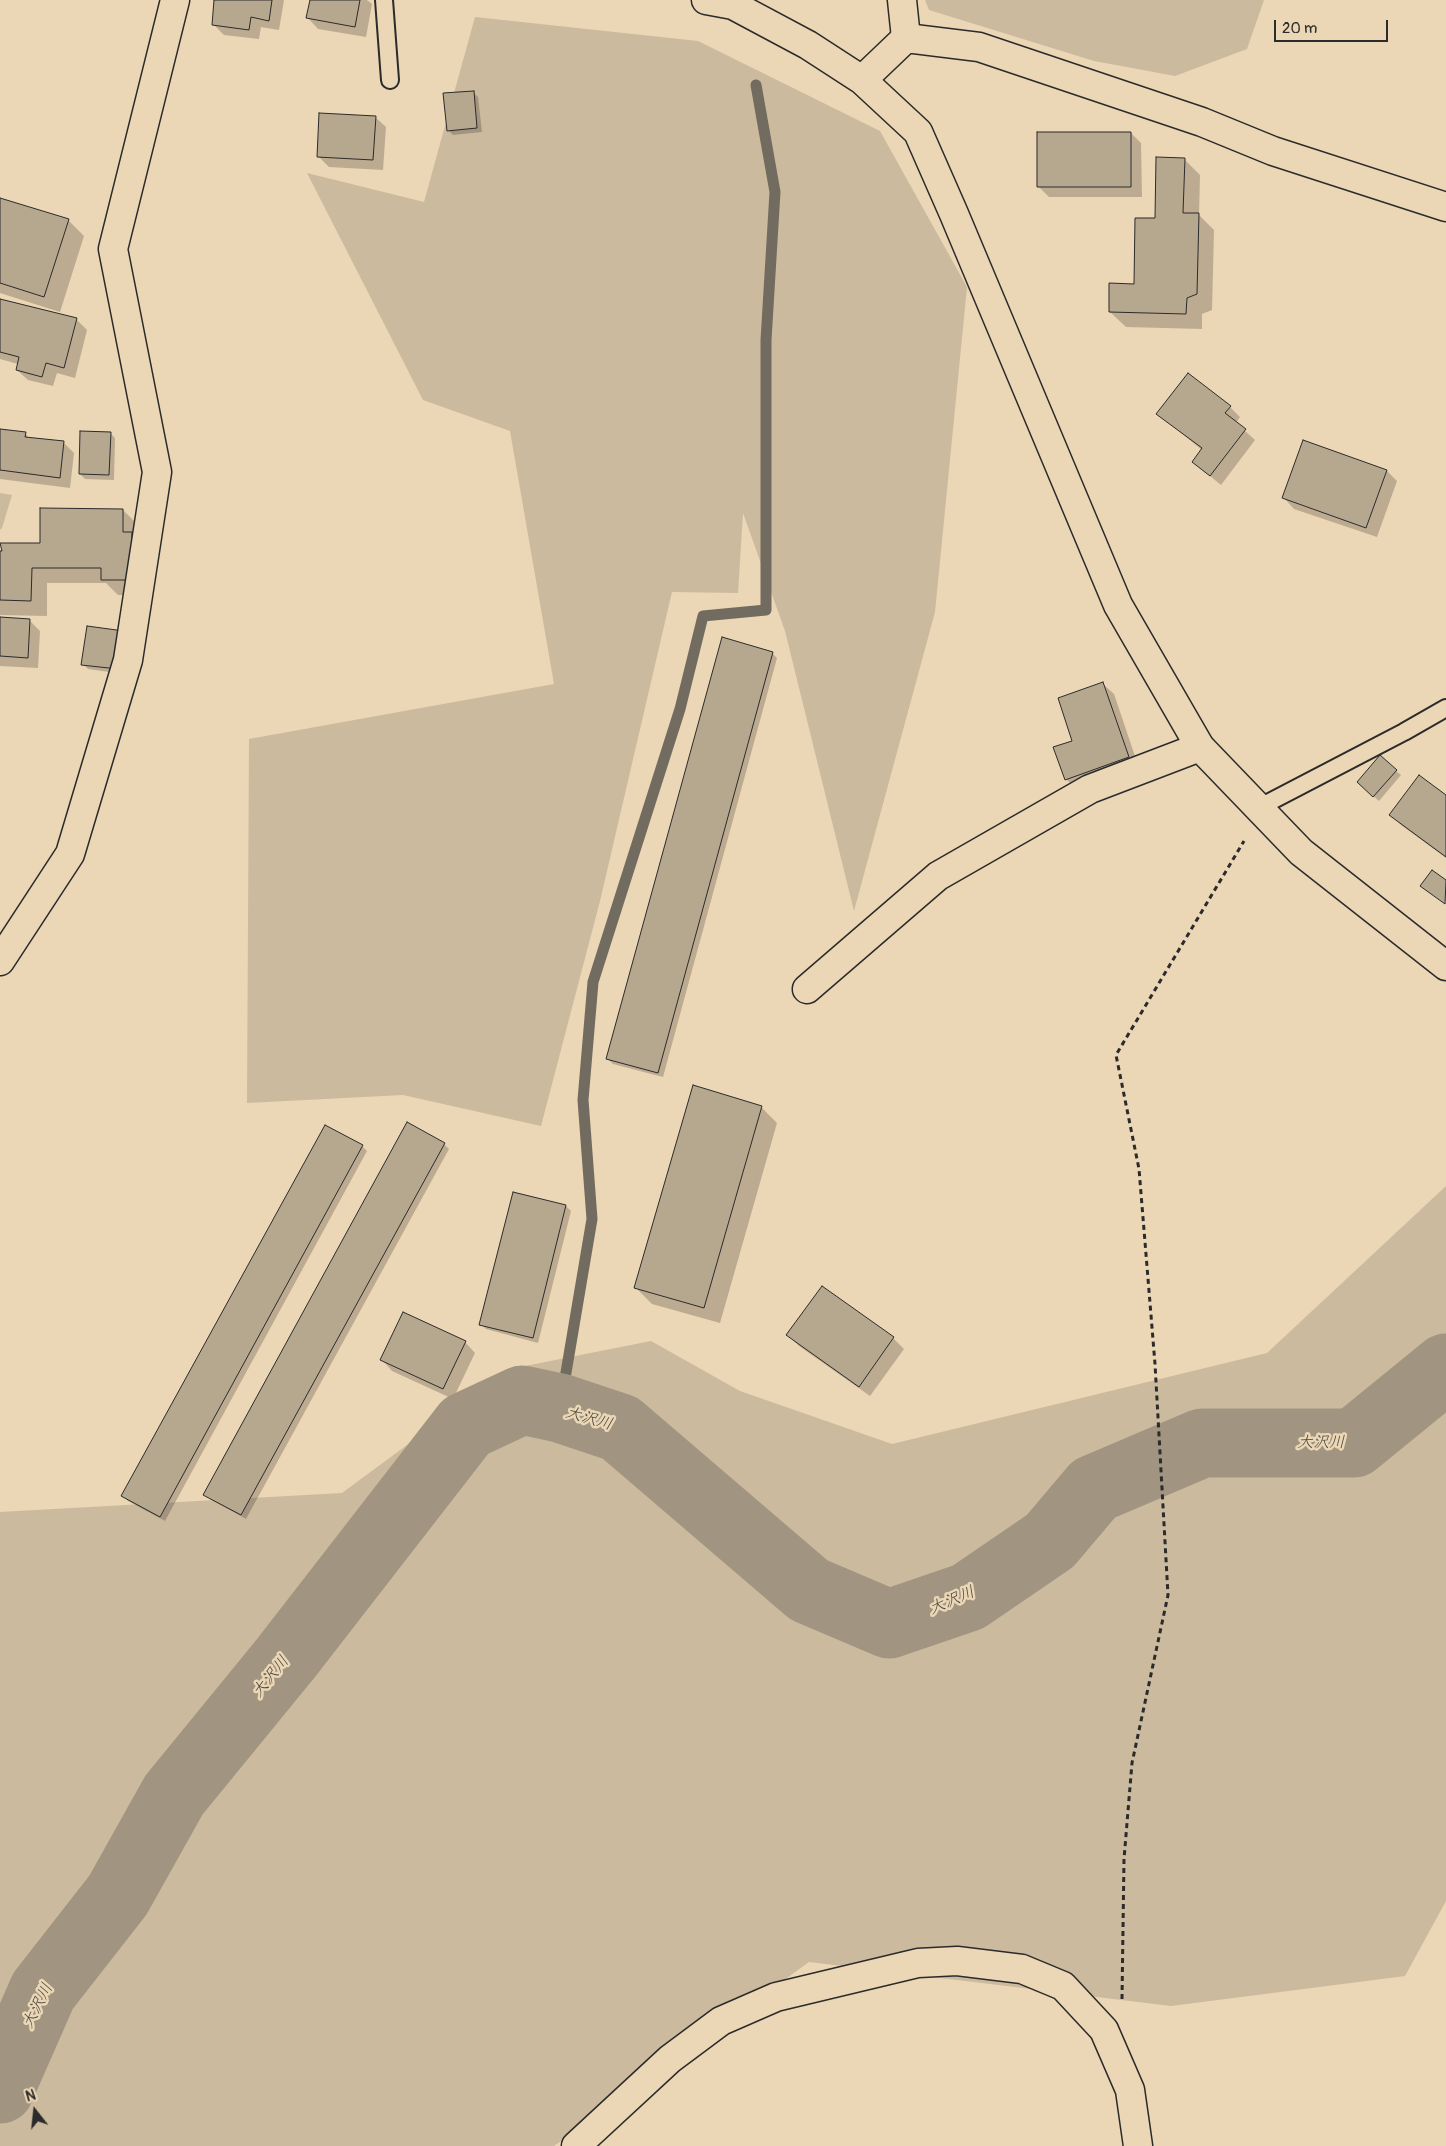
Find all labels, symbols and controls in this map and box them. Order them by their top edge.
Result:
scale bar [1276,10,1390,42]
text: 20 m [1282,19,1317,38]
water label: 大沢川 [563,1403,615,1435]
water label: 大沢川 [1297,1433,1345,1453]
water label: 大沢川 [926,1583,978,1619]
water label: 大沢川 [248,1652,294,1702]
water label: 大沢川 [19,1980,57,2032]
north arrow [10,2086,60,2136]
text: N [24,2087,38,2106]

